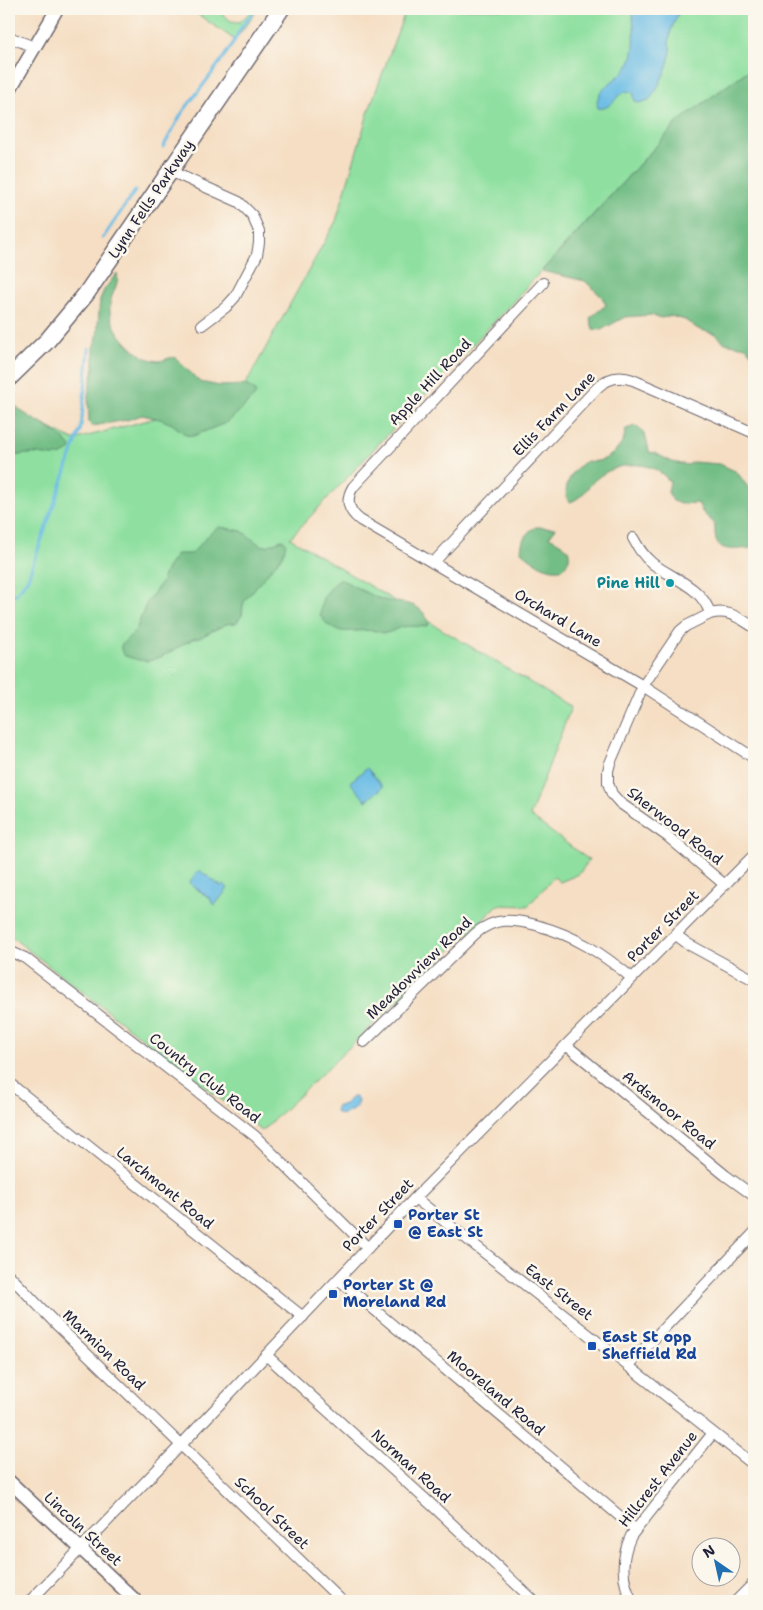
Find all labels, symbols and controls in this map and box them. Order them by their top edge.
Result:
street label: Lynn Fells Parkway [104,135,198,263]
street label: Apple Hill Road [384,334,476,430]
street label: Ellis Farm Lane [508,367,600,461]
place label: Pine Hill [597,573,660,593]
marker: Pine Hill [664,577,676,589]
street label: Orchard Lane [511,584,605,652]
street label: Sherwood Road [623,782,727,870]
street label: Porter Street [623,886,703,966]
street label: Meadowview Road [362,912,476,1024]
street label: Country Club Road [145,1028,265,1128]
street label: Ardsmoor Road [618,1066,720,1154]
street label: Larchmont Road [112,1142,218,1234]
street label: Porter Street [338,1174,418,1256]
place label: Porter St @ East St [408,1205,483,1242]
marker: Porter St @ East St [392,1218,404,1230]
street label: East Street [521,1259,597,1325]
place label: Porter St @ Moreland Rd [343,1275,446,1312]
marker: Porter St @ Moreland Rd [327,1288,339,1300]
street label: Marmion Road [58,1305,150,1395]
place label: East St opp Sheffield Rd [602,1327,697,1364]
marker: East St opp Sheffield Rd [586,1340,598,1352]
street label: Mooreland Road [443,1346,550,1440]
street label: Norman Road [367,1425,456,1508]
street label: Hillcrest Avenue [614,1427,702,1531]
street label: School Street [230,1472,314,1554]
street label: Lincoln Street [40,1488,126,1570]
north arrow [690,1538,740,1588]
text: N [699,1541,718,1562]

